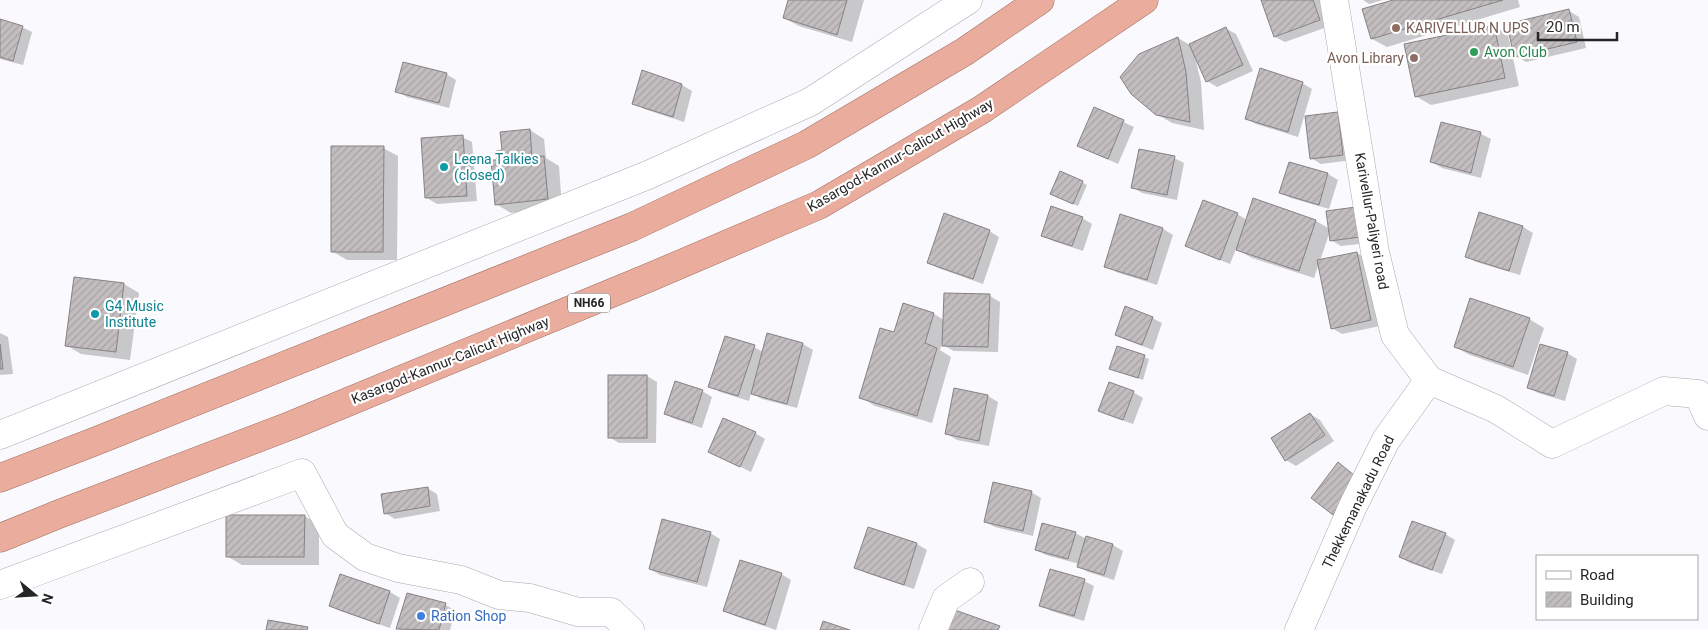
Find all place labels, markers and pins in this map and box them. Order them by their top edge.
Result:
place label: KARIVELLUR N UPS [1406,20,1529,36]
marker: KARIVELLUR N UPS [1390,22,1402,34]
place label: Avon Club [1484,44,1547,60]
marker: Avon Club [1468,46,1480,58]
place label: Avon Library [1327,50,1404,66]
marker: Avon Library [1408,52,1420,64]
place label: Leena Talkies (closed) [454,151,539,184]
marker: Leena Talkies (closed) [438,161,450,173]
place label: G4 Music Institute [105,298,164,330]
marker: G4 Music Institute [89,308,101,320]
place label: Ration Shop [431,608,506,624]
marker: Ration Shop [415,610,427,622]

